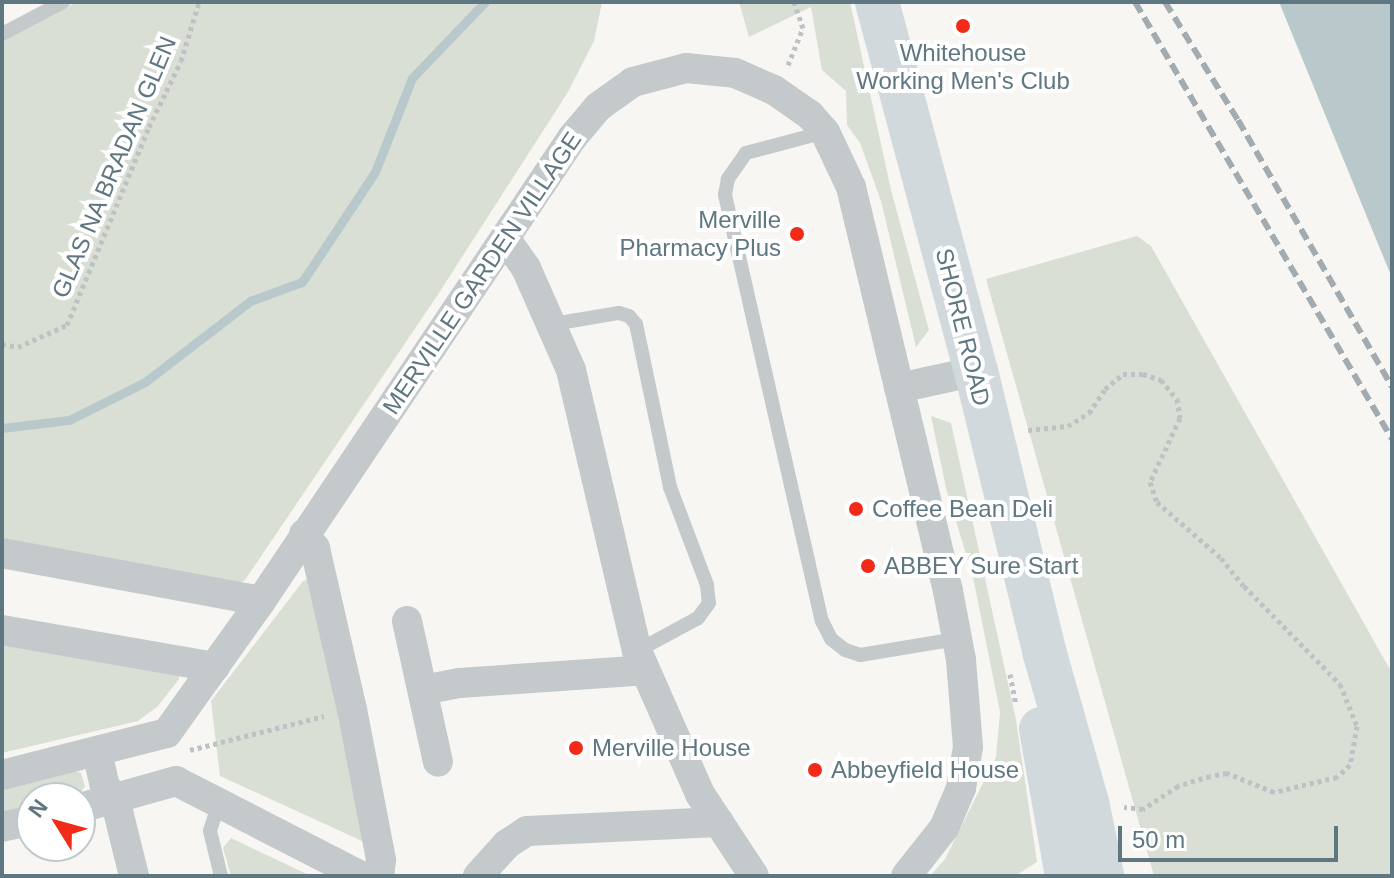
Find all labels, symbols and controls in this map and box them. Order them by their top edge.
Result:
marker: Whitehouse Working Men's Club [954,17,972,35]
street label: GLAS NA BRADAN GLEN [46,31,182,303]
place label: Whitehouse Working Men's Club [856,39,1070,95]
street label: MERVILLE GARDEN VILLAGE [377,126,587,420]
place label: Merville Pharmacy Plus [620,206,781,262]
marker: Merville Pharmacy Plus [788,225,806,243]
street label: SHORE ROAD [930,245,996,409]
place label: Coffee Bean Deli [872,495,1053,523]
marker: Coffee Bean Deli [847,500,865,518]
place label: ABBEY Sure Start [884,552,1079,580]
marker: ABBEY Sure Start [859,557,877,575]
place label: Merville House [592,734,751,762]
marker: Merville House [567,739,585,757]
place label: Abbeyfield House [831,756,1019,784]
marker: Abbeyfield House [806,761,824,779]
north arrow [16,782,96,862]
text: N [23,795,53,822]
scale bar [1122,810,1342,860]
text: 50 m [1132,826,1185,853]

